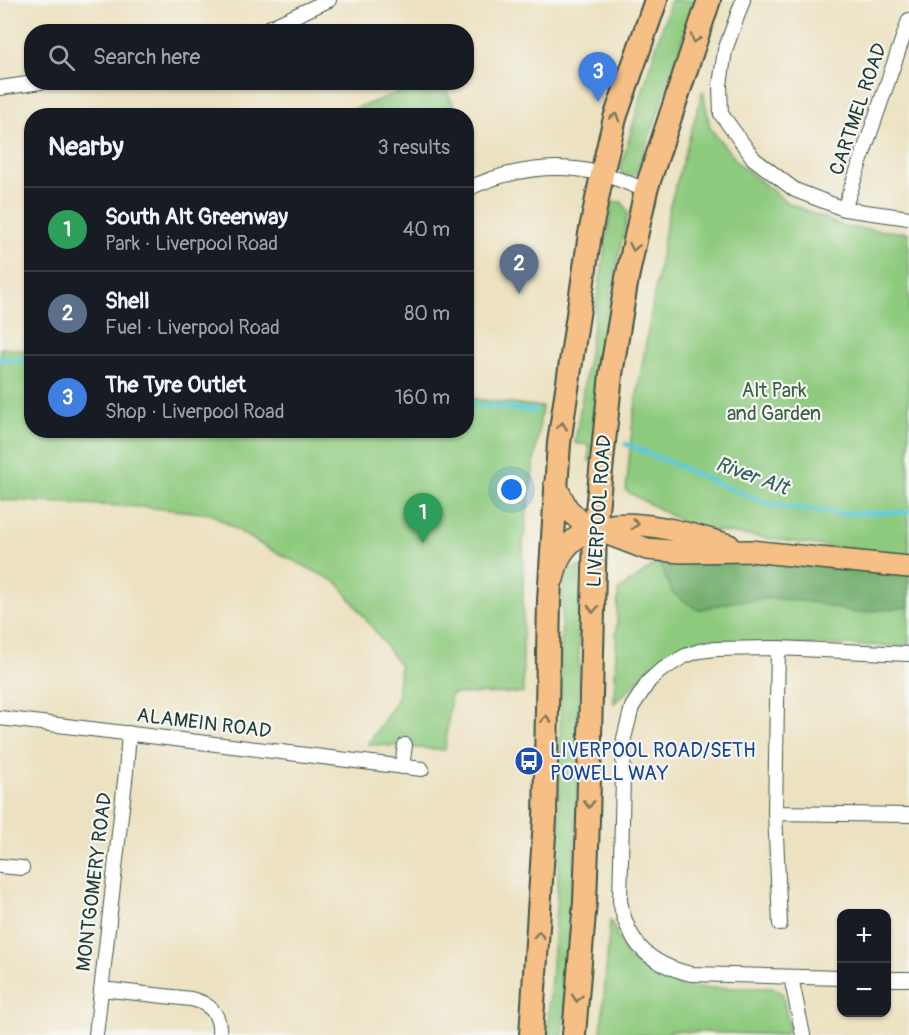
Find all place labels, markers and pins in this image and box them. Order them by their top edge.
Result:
pin: 3 [578,52,618,102]
pin: 2 [500,244,538,294]
pin: 1 [404,494,442,543]
place label: LIVERPOOL ROAD/SETH POWELL WAY [550,738,756,786]
bus stop icon: LIVERPOOL ROAD/SETH POWELL WAY [513,745,545,777]

